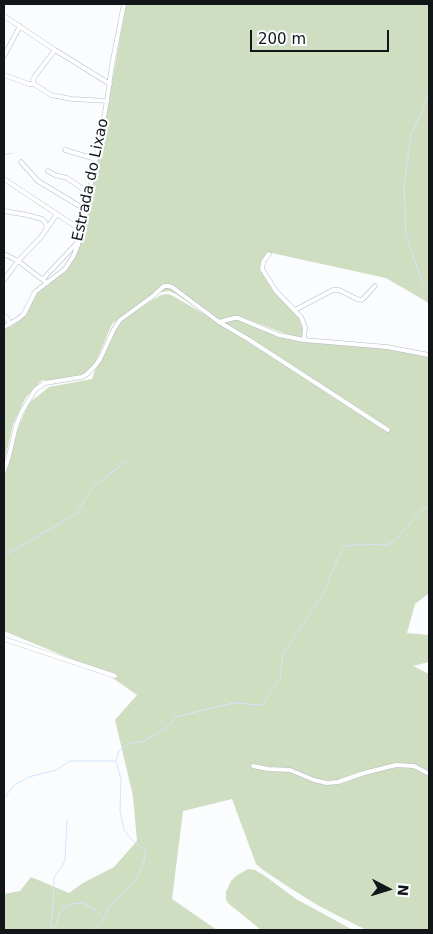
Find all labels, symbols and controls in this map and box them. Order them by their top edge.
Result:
scale bar [253,20,392,52]
text: 200 m [258,30,306,48]
street label: Estrada do Lixao [69,117,113,243]
north arrow [363,864,413,914]
text: N [394,884,411,897]

